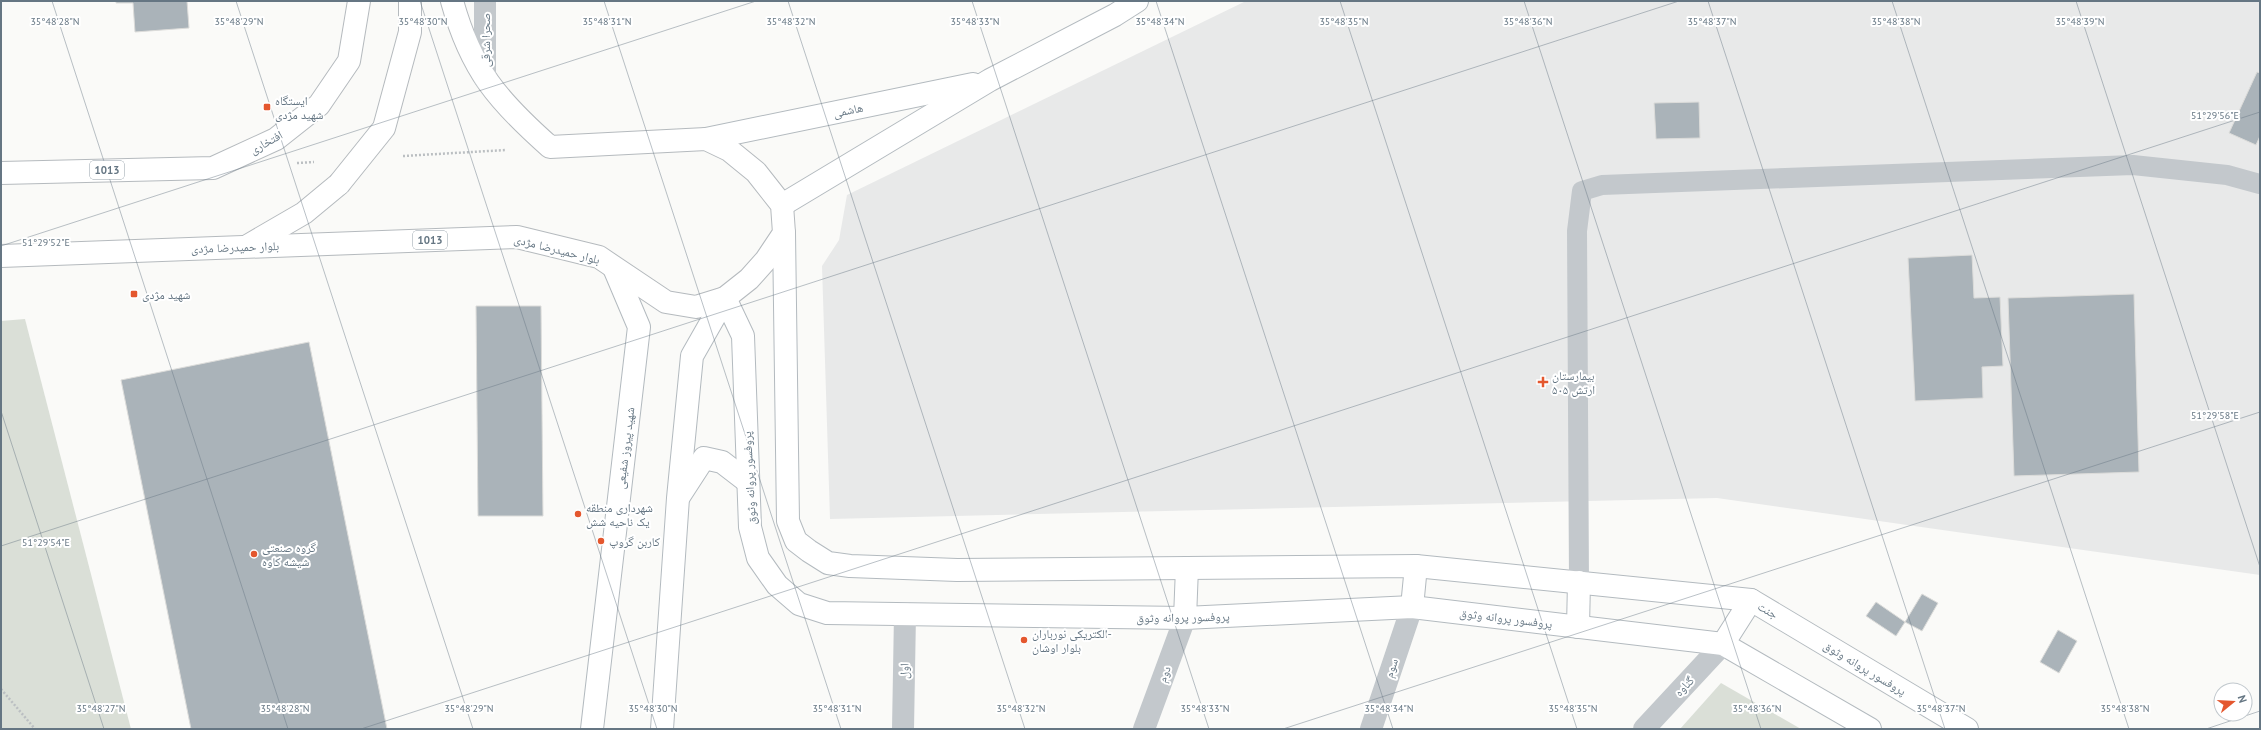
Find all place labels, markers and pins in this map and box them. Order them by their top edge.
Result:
place label: ایستگاه شهید مژدی [275,93,323,122]
marker: ایستگاه شهید مژدی [262,102,272,112]
place label: شهید مژدی [142,287,190,302]
marker: شهید مژدی [129,289,139,299]
place label: بیمارستان ۵۰۵ ارتش [1552,368,1595,397]
marker: بیمارستان ۵۰۵ ارتش [1537,376,1549,388]
place label: شهرداری منطقه یک ناحیه شش [586,500,653,529]
marker: شهرداری منطقه یک ناحیه شش [573,509,583,519]
place label: کاربن گروپ [609,534,660,549]
marker: کاربن گروپ [596,536,606,546]
place label: گروه صنعتی شیشه کاوه [262,540,316,569]
marker: گروه صنعتی شیشه کاوه [249,549,259,559]
place label: الکتریکی نورباران- بلوار اوشان [1032,626,1112,655]
marker: الکتریکی نورباران- بلوار اوشان [1019,635,1029,645]

